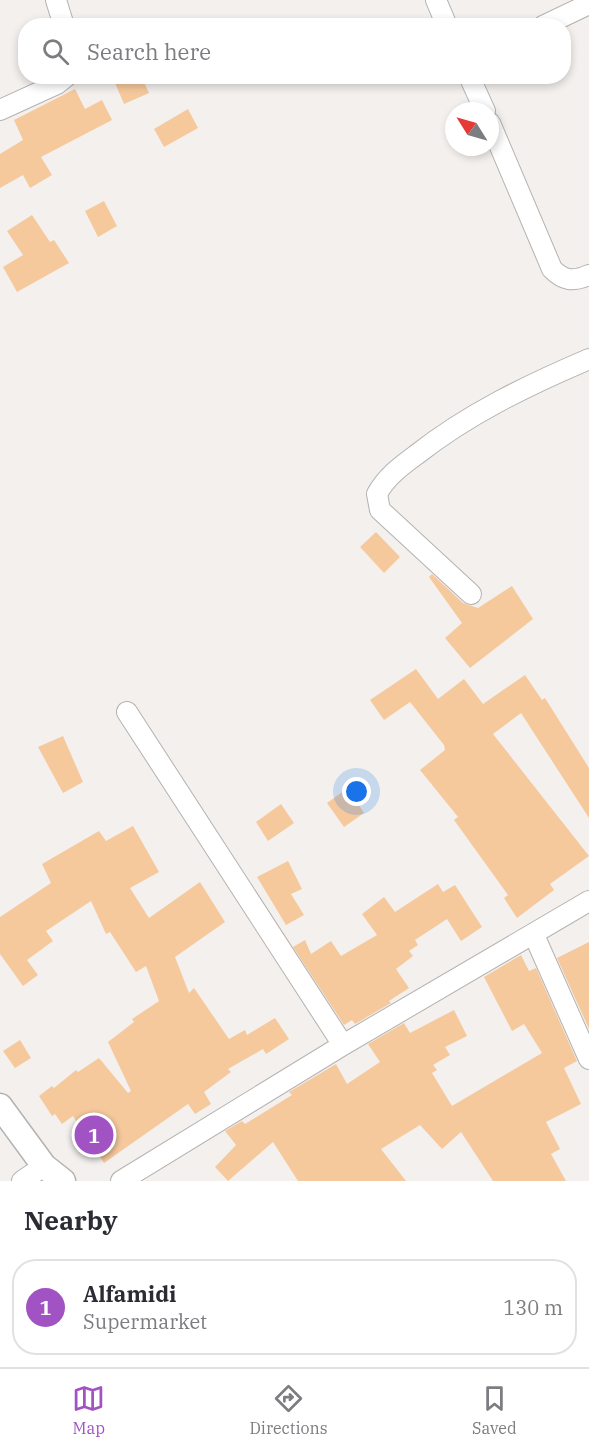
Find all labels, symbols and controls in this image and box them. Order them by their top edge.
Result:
search box [18,18,571,84]
icon: search [39,35,72,68]
text: Search here [87,37,211,66]
north arrow [445,102,499,156]
your location [342,777,371,806]
pin: 1 [74,1112,113,1158]
text: Nearby [24,1203,118,1237]
text: Alfamidi [83,1279,176,1308]
text: 1 [40,1294,52,1321]
text: 130 m [503,1294,563,1321]
text: Supermarket [83,1308,207,1335]
tab: Map [72,1382,105,1438]
tab: Directions [250,1382,328,1438]
tab: Saved [472,1382,517,1438]

